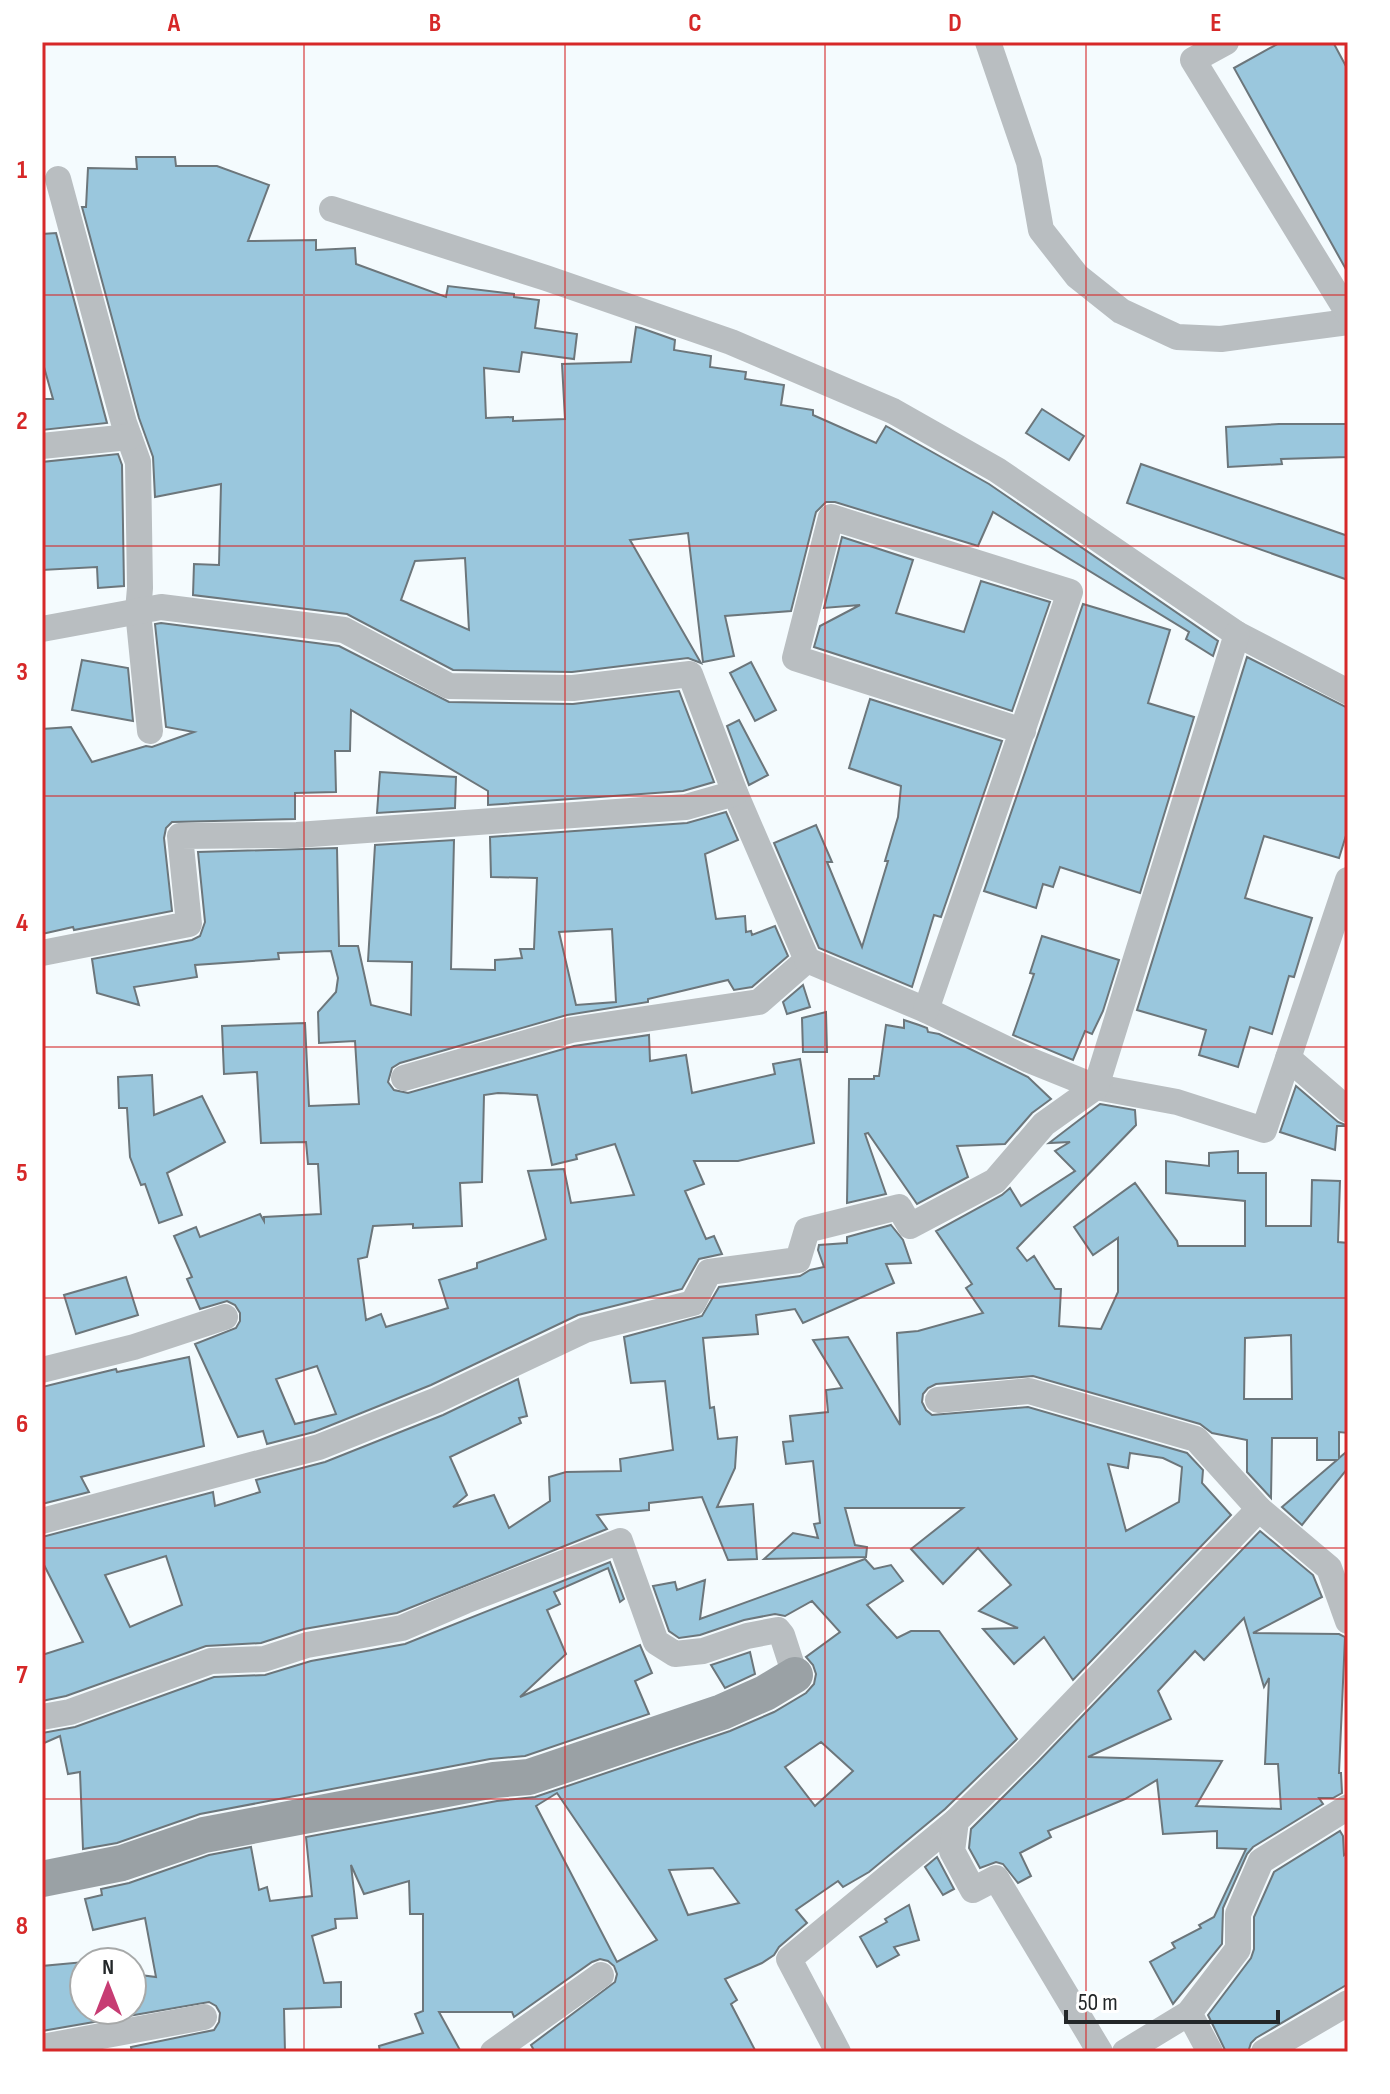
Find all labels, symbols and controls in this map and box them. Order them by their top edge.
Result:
text: A [167,8,181,39]
text: B [429,8,441,39]
text: C [688,8,702,39]
text: D [948,8,962,39]
text: E [1210,8,1222,39]
text: 1 [17,155,27,186]
text: 2 [16,406,28,437]
text: 3 [16,657,28,688]
text: 4 [16,908,28,939]
text: 5 [16,1158,28,1189]
text: 6 [16,1409,28,1440]
text: 7 [16,1660,28,1691]
text: 8 [16,1911,28,1942]
north arrow [68,1946,148,2026]
text: N [102,1954,114,1981]
scale bar [1066,1974,1278,2024]
text: 50 m [1078,1988,1118,2017]

